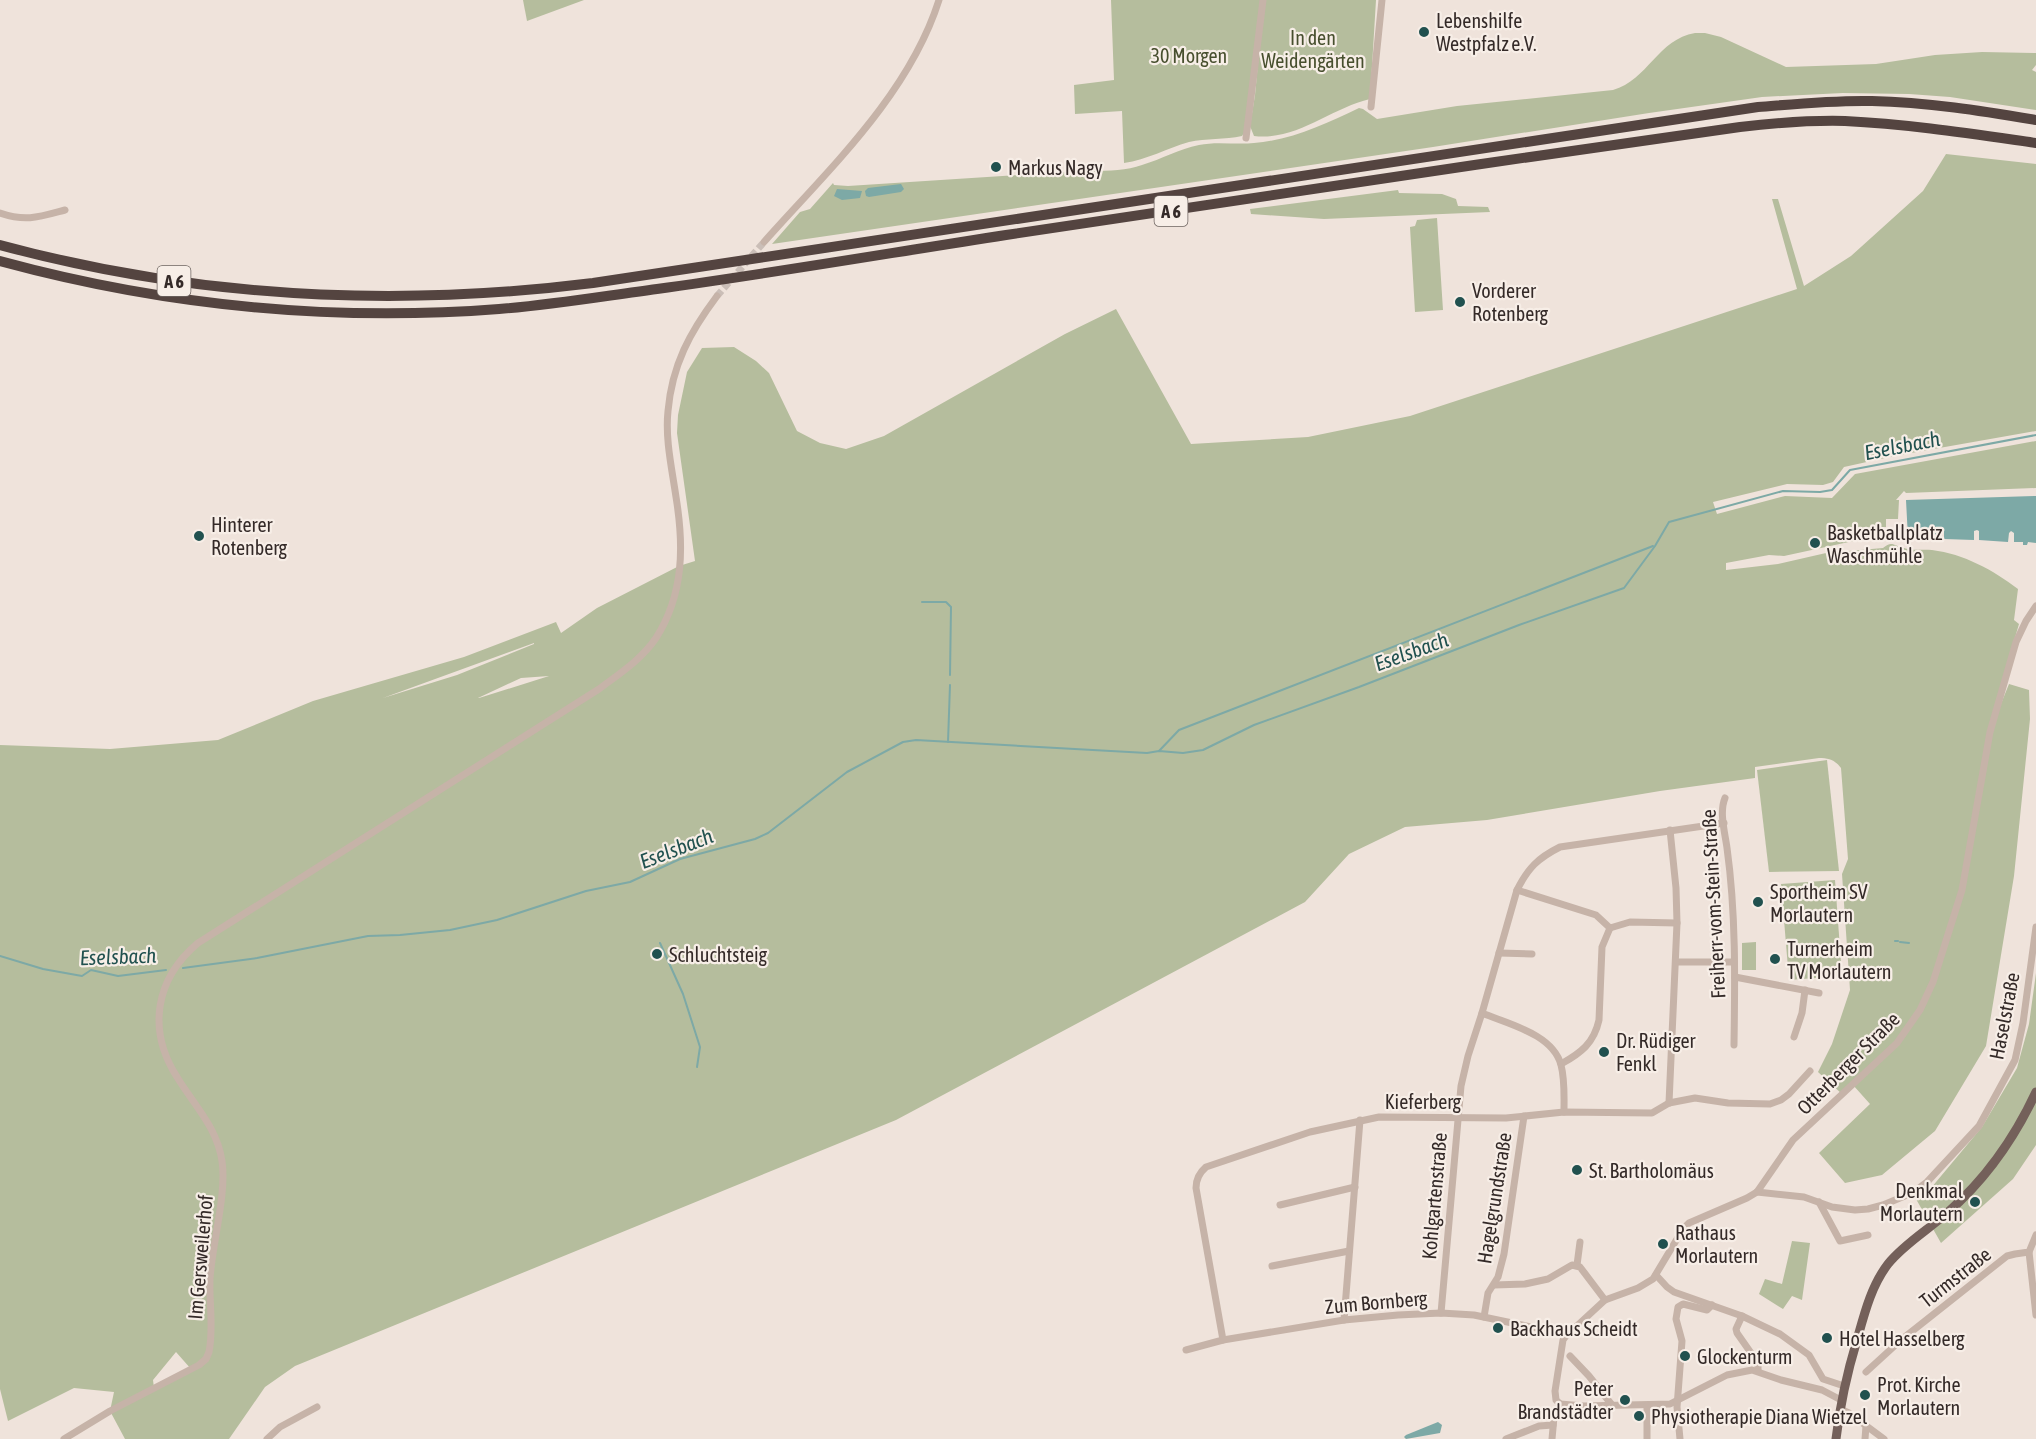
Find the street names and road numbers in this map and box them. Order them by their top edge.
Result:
road number: A 6 [1154,196,1188,226]
road number: A 6 [158,266,190,296]
street label: Freiherr-vom-Stein-Straße [1697,809,1729,999]
street label: Haselstraße [1984,970,2024,1062]
street label: Otterberger Straße [1792,1007,1904,1119]
street label: Kieferberg [1385,1090,1462,1113]
street label: Hagelgrundstraße [1472,1131,1516,1265]
street label: Kohlgartenstraße [1417,1132,1451,1260]
street label: Im Gersweilerhof [183,1193,217,1320]
street label: Turmstraße [1915,1242,1995,1312]
street label: Zum Bornberg [1324,1286,1429,1318]

